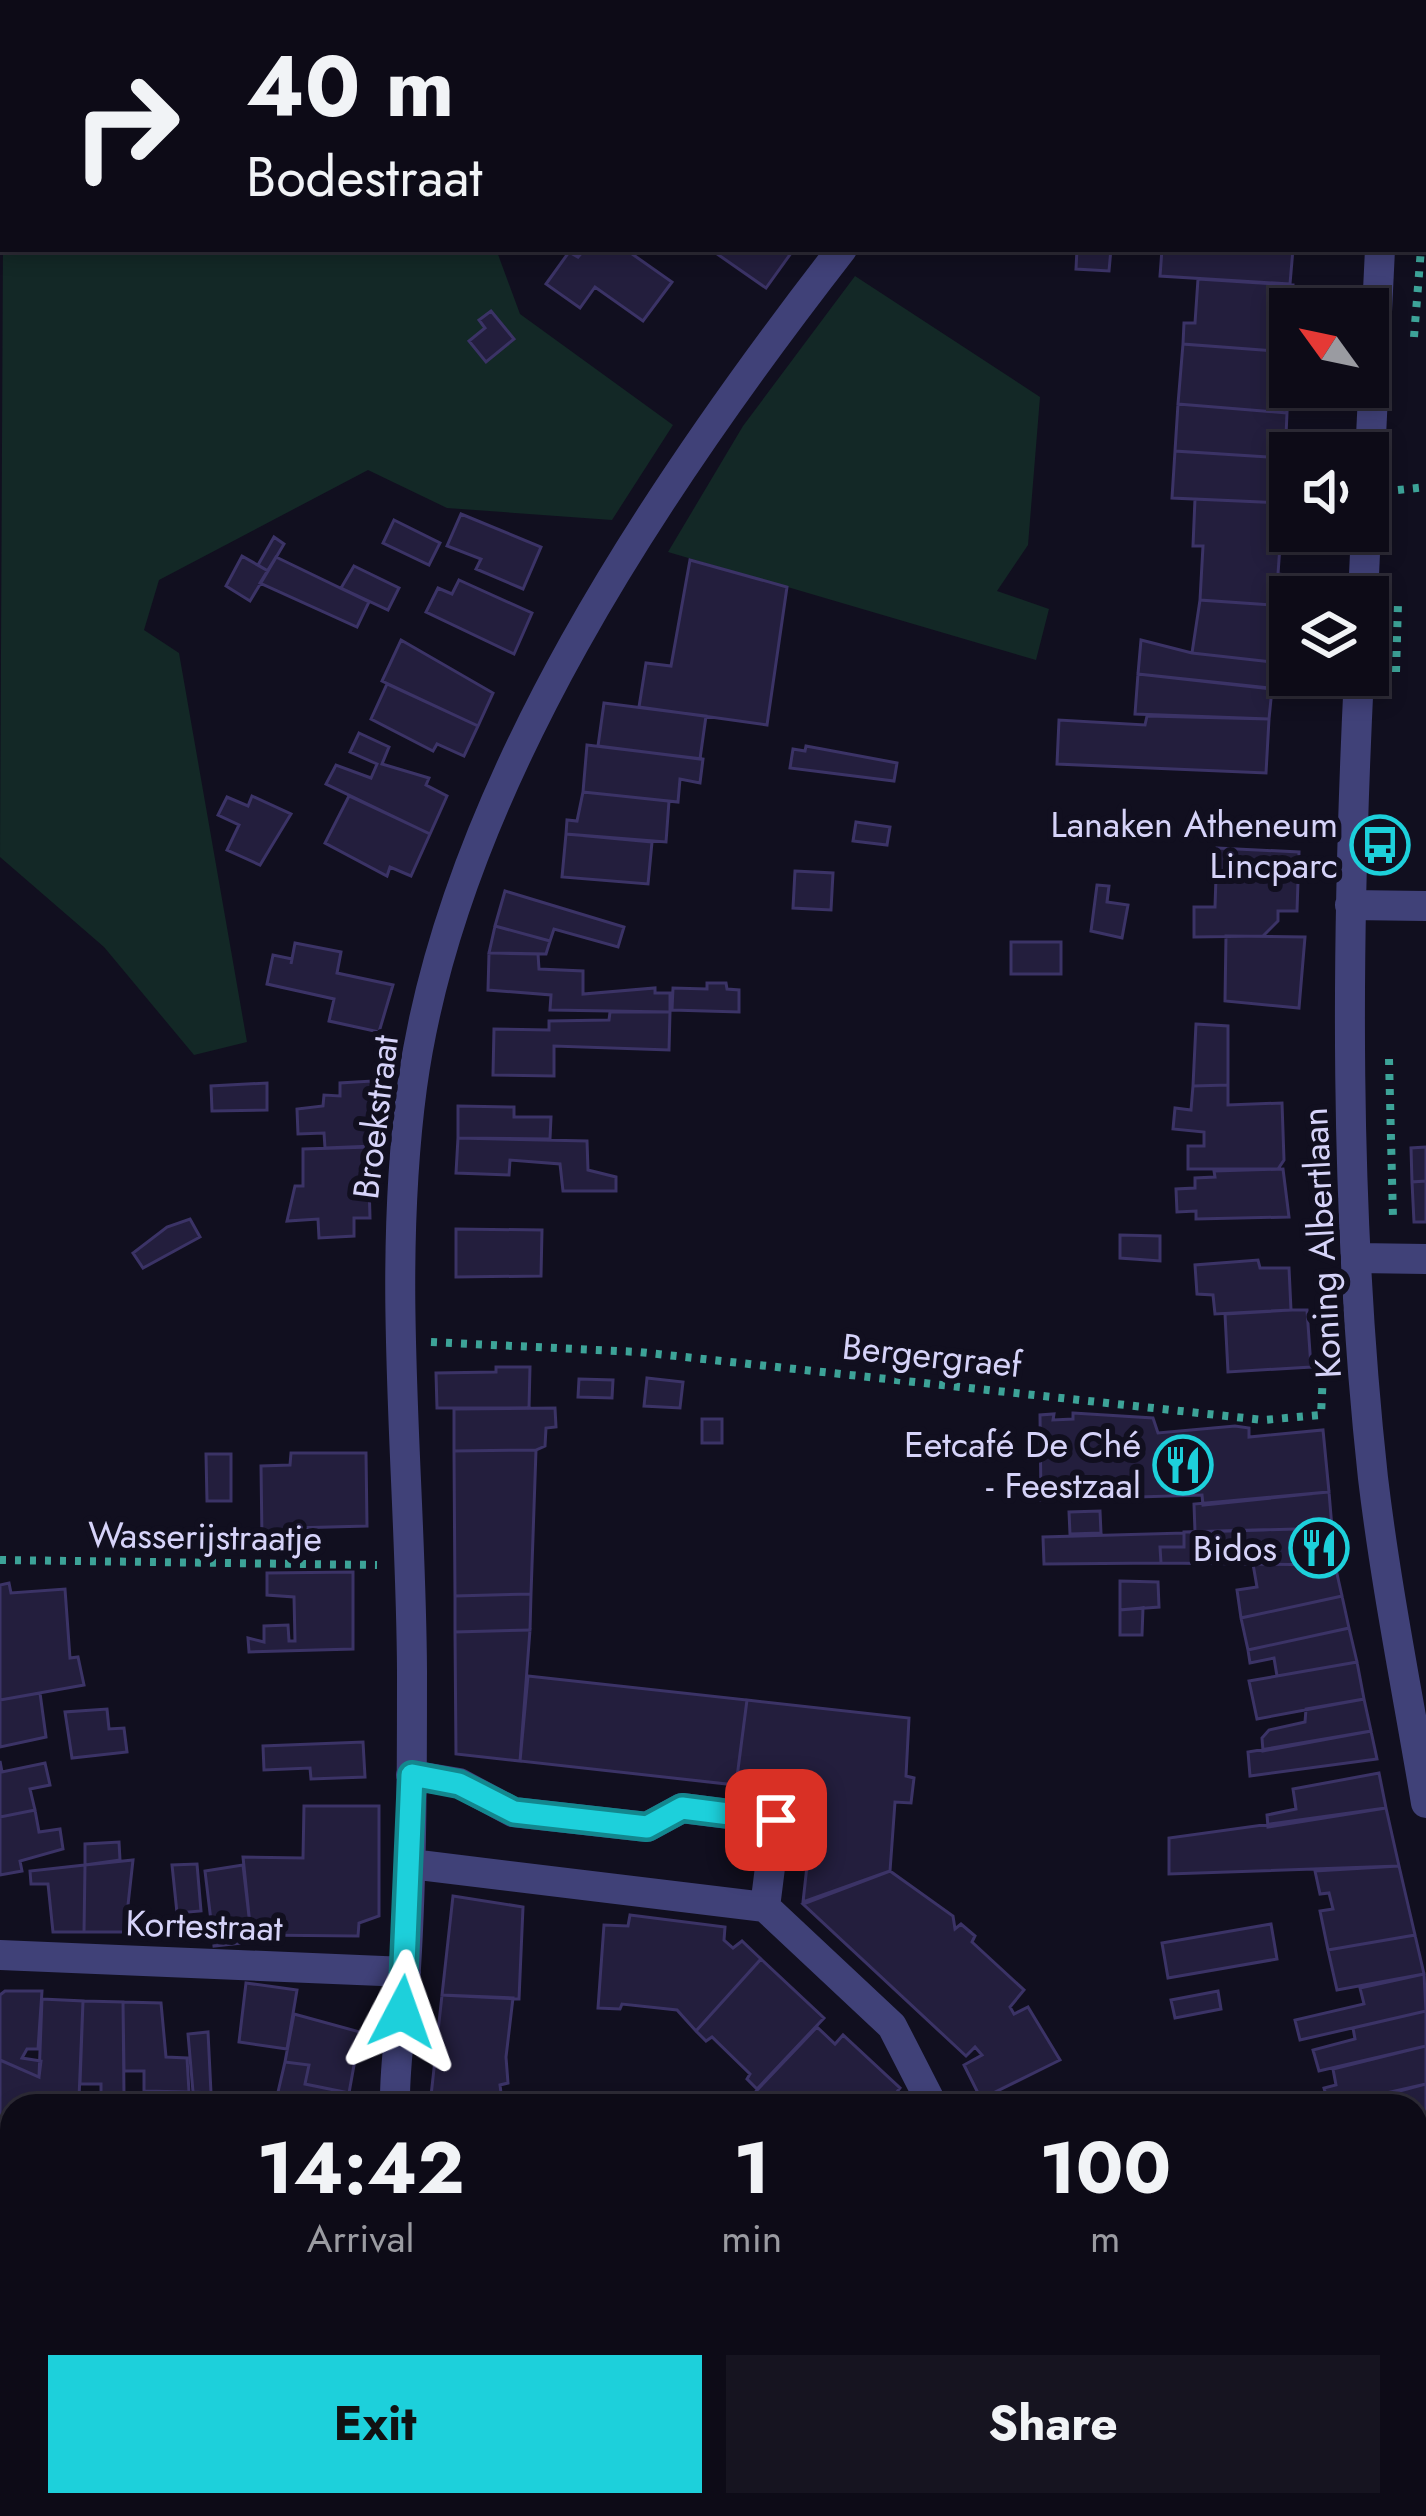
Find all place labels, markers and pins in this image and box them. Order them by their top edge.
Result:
place label: Lanaken Atheneum Lincparc [1050,798,1338,891]
bus stop icon: Lanaken Atheneum Lincparc [1349,814,1411,876]
place label: Eetcafé De Ché - Feestzaal [904,1418,1141,1511]
restaurant icon: Eetcafé De Ché - Feestzaal [1152,1434,1214,1496]
restaurant icon: Bidos [1288,1517,1350,1579]
place label: Bidos [1193,1522,1277,1574]
pin [725,1769,827,1871]

